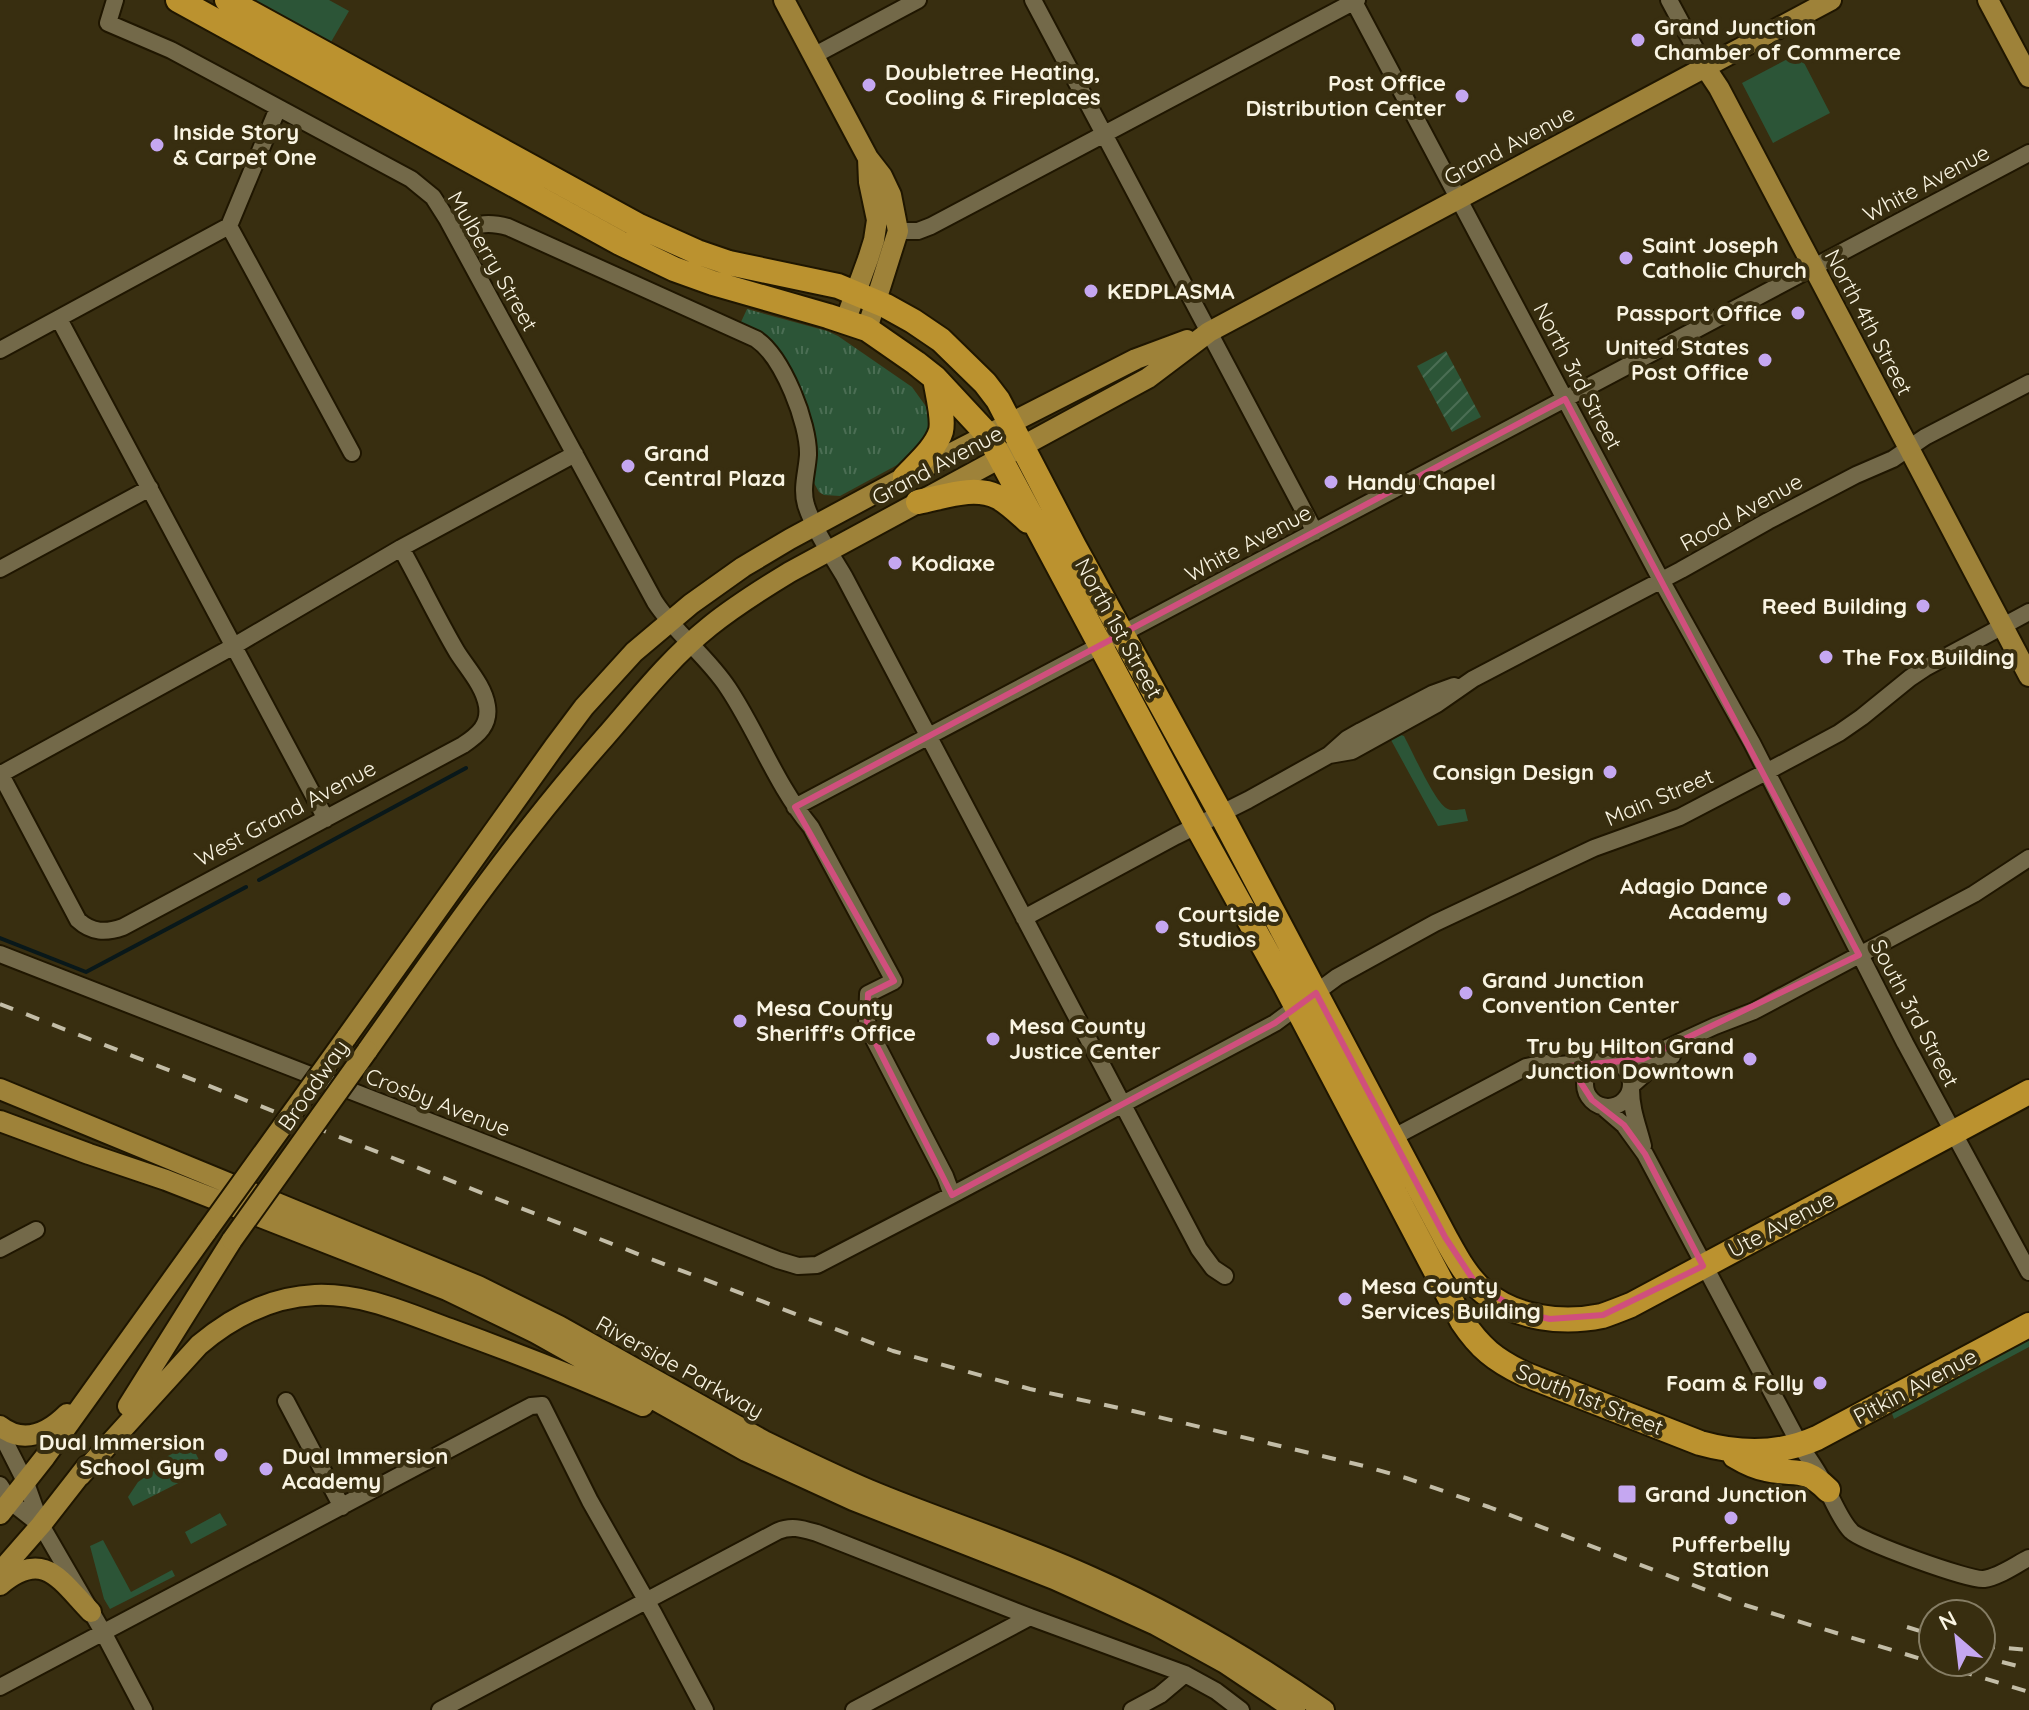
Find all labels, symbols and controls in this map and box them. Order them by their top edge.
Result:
place label: Grand Junction Chamber of Commerce [1654,13,1901,66]
marker: Grand Junction Chamber of Commerce [1629,31,1647,49]
place label: Doubletree Heating, Cooling & Fireplaces [885,58,1101,111]
place label: Post Office Distribution Center [1246,69,1446,122]
marker: Doubletree Heating, Cooling & Fireplaces [860,76,878,94]
marker: Post Office Distribution Center [1453,87,1471,105]
street label: Grand Avenue [1439,99,1579,191]
place label: Inside Story & Carpet One [173,118,317,171]
marker: Inside Story & Carpet One [148,136,166,154]
street label: White Avenue [1858,138,1994,228]
street label: Mulberry Street [442,186,544,336]
place label: Saint Joseph Catholic Church [1642,231,1807,284]
street label: North 4th Street [1819,244,1919,400]
marker: Saint Joseph Catholic Church [1617,249,1635,267]
place label: KEDPLASMA [1107,277,1235,305]
marker: KEDPLASMA [1082,282,1100,300]
street label: North 3rd Street [1527,298,1629,454]
place label: Passport Office [1616,299,1782,327]
marker: Passport Office [1789,304,1807,322]
place label: United States Post Office [1605,333,1749,386]
marker: United States Post Office [1756,351,1774,369]
street label: Grand Avenue [867,419,1007,511]
place label: Grand Central Plaza [644,439,786,492]
marker: Grand Central Plaza [619,457,637,475]
street label: Rood Avenue [1675,467,1807,557]
place label: Handy Chapel [1347,468,1496,496]
marker: Handy Chapel [1322,473,1340,491]
street label: White Avenue [1180,498,1316,588]
place label: Kodiaxe [911,549,995,577]
street label: North 1st Street [1069,553,1169,703]
marker: Kodiaxe [886,554,904,572]
place label: Reed Building [1762,592,1907,620]
marker: Reed Building [1914,597,1932,615]
place label: The Fox Building [1842,643,2015,671]
marker: The Fox Building [1817,648,1835,666]
street label: West Grand Avenue [190,753,380,873]
place label: Consign Design [1432,758,1594,786]
street label: Main Street [1601,762,1717,832]
marker: Consign Design [1601,763,1619,781]
place label: Adagio Dance Academy [1620,872,1768,925]
marker: Adagio Dance Academy [1775,890,1793,908]
place label: Courtside Studios [1178,900,1280,953]
marker: Courtside Studios [1153,918,1171,936]
street label: South 3rd Street [1864,934,1966,1092]
place label: Grand Junction Convention Center [1482,966,1680,1019]
marker: Grand Junction Convention Center [1457,984,1475,1002]
place label: Mesa County Sheriff's Office [756,994,916,1047]
marker: Mesa County Sheriff's Office [731,1012,749,1030]
place label: Mesa County Justice Center [1009,1012,1161,1065]
marker: Mesa County Justice Center [984,1030,1002,1048]
place label: Tru by Hilton Grand Junction Downtown [1525,1032,1734,1085]
street label: Broadway [271,1034,355,1136]
marker: Tru by Hilton Grand Junction Downtown [1741,1050,1759,1068]
street label: Crosby Avenue [362,1062,514,1142]
street label: Ute Avenue [1723,1184,1839,1264]
place label: Mesa County Services Building [1361,1272,1541,1325]
marker: Mesa County Services Building [1336,1290,1354,1308]
street label: Riverside Parkway [591,1309,769,1425]
street label: Pitkin Avenue [1849,1342,1981,1430]
street label: South 1st Street [1512,1357,1668,1441]
place label: Foam & Folly [1666,1369,1804,1397]
marker: Foam & Folly [1811,1374,1829,1392]
place label: Dual Immersion School Gym [39,1428,205,1481]
place label: Dual Immersion Academy [282,1442,448,1495]
marker: Dual Immersion School Gym [212,1446,230,1464]
marker: Dual Immersion Academy [257,1460,275,1478]
place label: Grand Junction [1645,1480,1807,1508]
marker: Grand Junction [1616,1483,1638,1505]
marker: Pufferbelly Station [1722,1509,1740,1527]
place label: Pufferbelly Station [1671,1530,1791,1583]
north arrow [1917,1598,1997,1678]
text: N [1934,1604,1961,1636]

